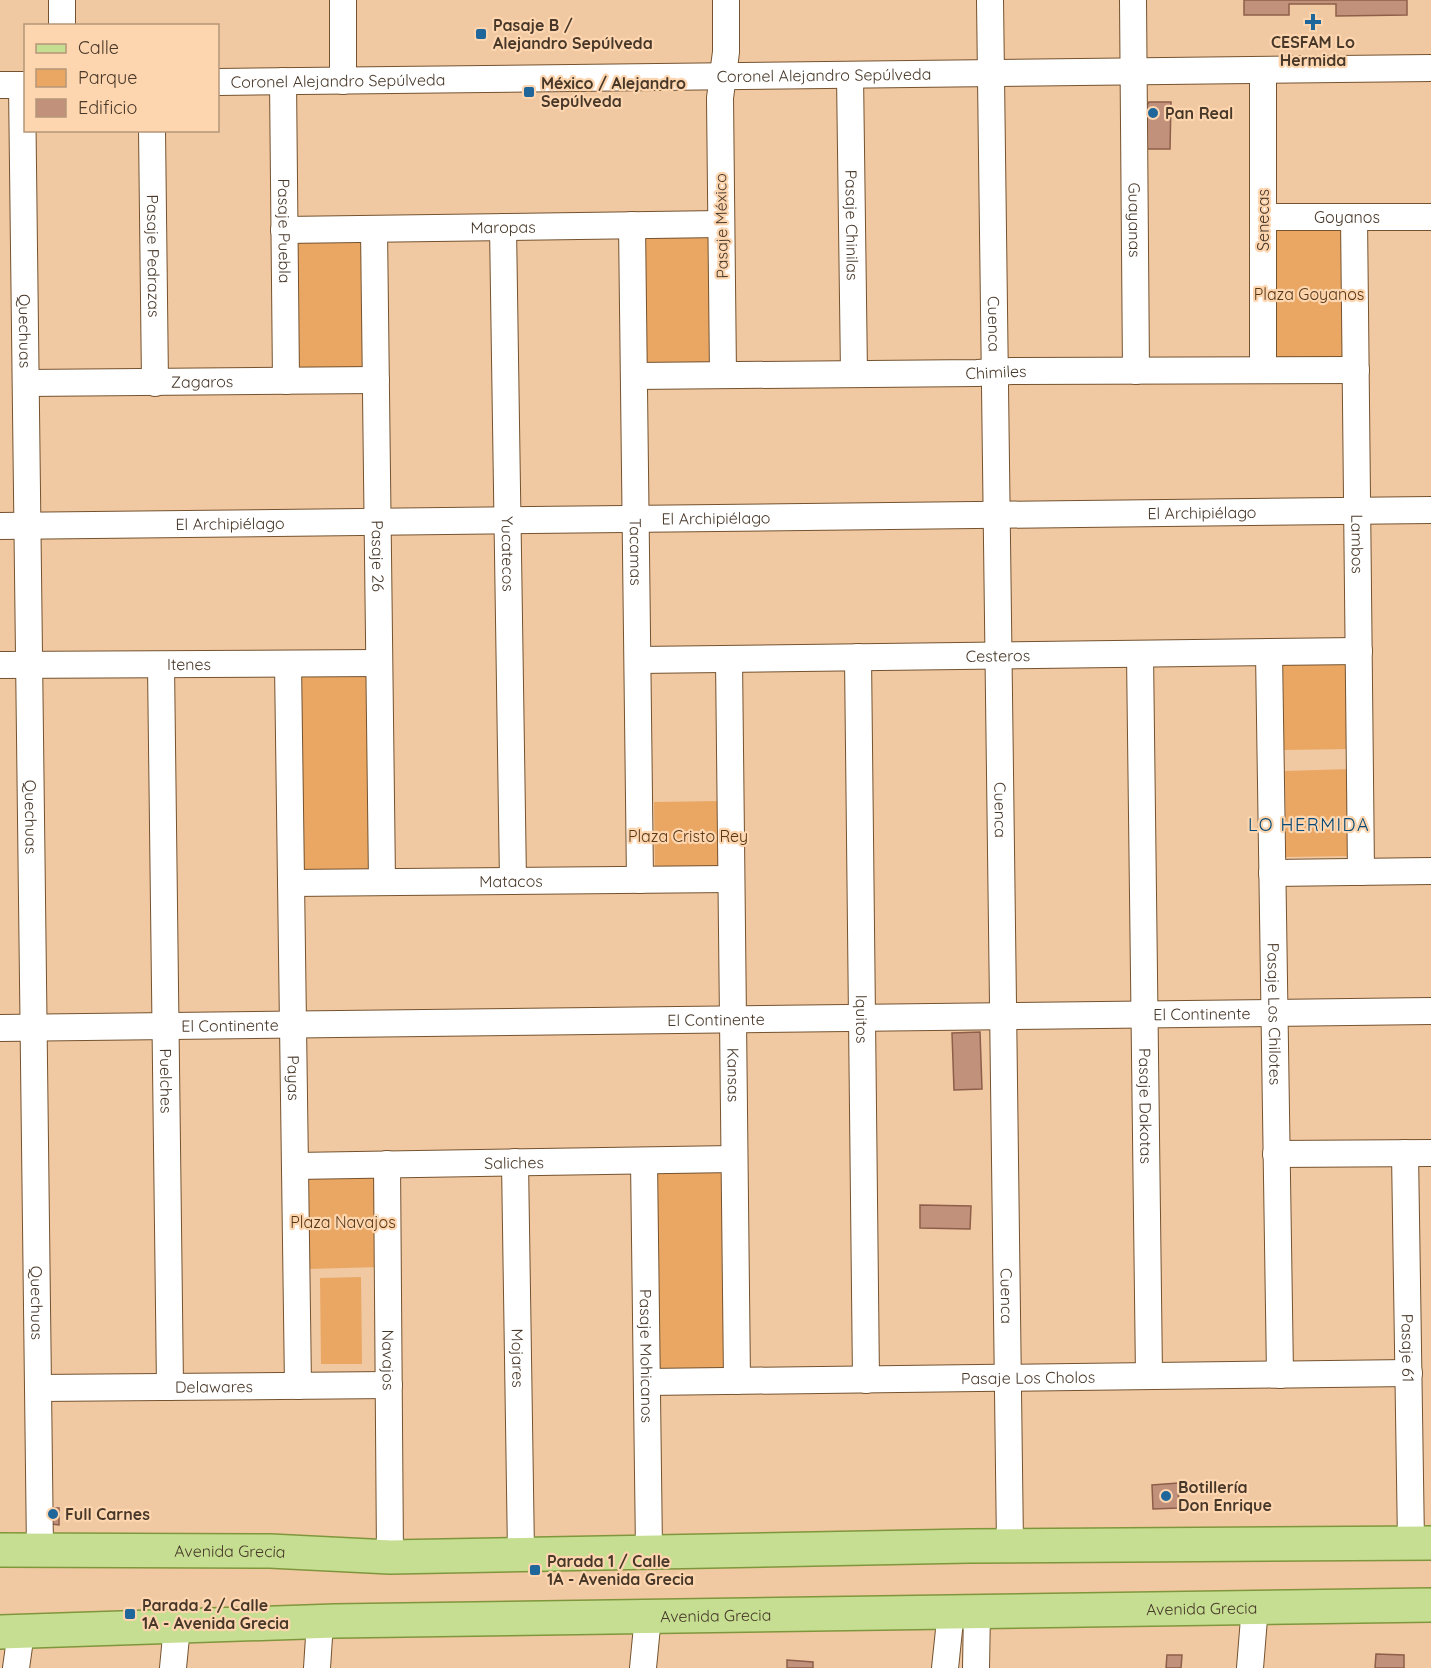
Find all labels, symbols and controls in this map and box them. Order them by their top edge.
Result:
marker: CESFAM Lo Hermida [1304,13,1322,31]
place label: Pasaje B / Alejandro Sepúlveda [493,15,653,53]
legend [24,24,219,132]
marker: Pasaje B / Alejandro Sepúlveda [474,27,488,41]
place label: CESFAM Lo Hermida [1271,32,1355,70]
text: Calle [78,36,119,59]
street label: Coronel Alejandro Sepúlveda [716,64,931,86]
text: Parque [78,66,137,89]
street label: Coronel Alejandro Sepúlveda [231,69,445,92]
place label: México / Alejandro Sepúlveda [541,73,686,111]
marker: México / Alejandro Sepúlveda [522,85,536,99]
text: Edificio [78,96,137,119]
place label: Pan Real [1165,103,1233,123]
marker: Pan Real [1146,106,1160,120]
street label: Pasaje Chinilas [841,169,863,281]
street label: Pasaje México [710,173,732,279]
street label: Pasaje Puebla [274,178,295,284]
street label: Guayanas [1124,182,1145,258]
street label: Senecas [1253,189,1273,251]
street label: Pasaje Pedrazas [143,194,164,318]
street label: Goyanos [1314,207,1380,227]
street label: Maropas [470,217,536,237]
park label: Plaza Goyanos [1254,284,1364,304]
street label: Quechuas [15,294,35,368]
street label: Cuenca [984,296,1005,352]
street label: Chimiles [965,361,1027,383]
street label: Zagaros [171,371,233,392]
street label: El Archipiélago [1147,502,1257,523]
street label: El Archipiélago [661,507,771,529]
street label: El Archipiélago [175,513,285,534]
street label: Lambos [1347,514,1368,574]
street label: Yucatecos [497,516,519,592]
street label: Tacamas [626,518,646,586]
street label: Pasaje 26 [368,520,388,592]
street label: Cesteros [966,645,1030,666]
street label: Itenes [167,654,211,674]
street label: Quechuas [21,780,41,854]
street label: Cuenca [990,782,1011,838]
district label: LO HERMIDA [1248,813,1370,836]
park label: Plaza Cristo Rey [628,826,748,846]
street label: Matacos [479,871,543,891]
street label: Pasaje Los Chilotes [1263,943,1286,1085]
street label: Iquitos [852,994,872,1043]
street label: El Continente [1153,1003,1251,1024]
street label: El Continente [667,1009,765,1030]
street label: El Continente [181,1015,279,1036]
street label: Puelches [156,1048,177,1114]
street label: Kansas [723,1048,744,1102]
street label: Pasaje Dakotas [1135,1048,1156,1164]
street label: Payas [283,1055,304,1101]
street label: Saliches [484,1152,544,1173]
park label: Plaza Navajos [290,1212,396,1232]
street label: Quechuas [26,1266,47,1340]
street label: Cuenca [996,1268,1017,1324]
street label: Pasaje Mohicanos [636,1289,657,1423]
street label: Pasaje 61 [1397,1313,1419,1382]
street label: Mojares [508,1328,528,1388]
street label: Navajos [378,1330,399,1390]
street label: Pasaje Los Cholos [961,1367,1095,1388]
street label: Delawares [175,1376,253,1397]
place label: Botillería Don Enrique [1178,1477,1272,1515]
marker: Botillería Don Enrique [1159,1489,1173,1503]
place label: Full Carnes [65,1504,150,1524]
marker: Full Carnes [46,1507,60,1521]
street label: Avenida Grecia [174,1541,286,1562]
place label: Parada 1 / Calle 1A - Avenida Grecia [547,1551,694,1589]
marker: Parada 1 / Calle 1A - Avenida Grecia [528,1563,542,1577]
place label: Parada 2 / Calle 1A - Avenida Grecia [142,1595,289,1633]
street label: Avenida Grecia [1146,1598,1257,1619]
street label: Avenida Grecia [660,1605,772,1626]
marker: Parada 2 / Calle 1A - Avenida Grecia [123,1607,137,1621]

